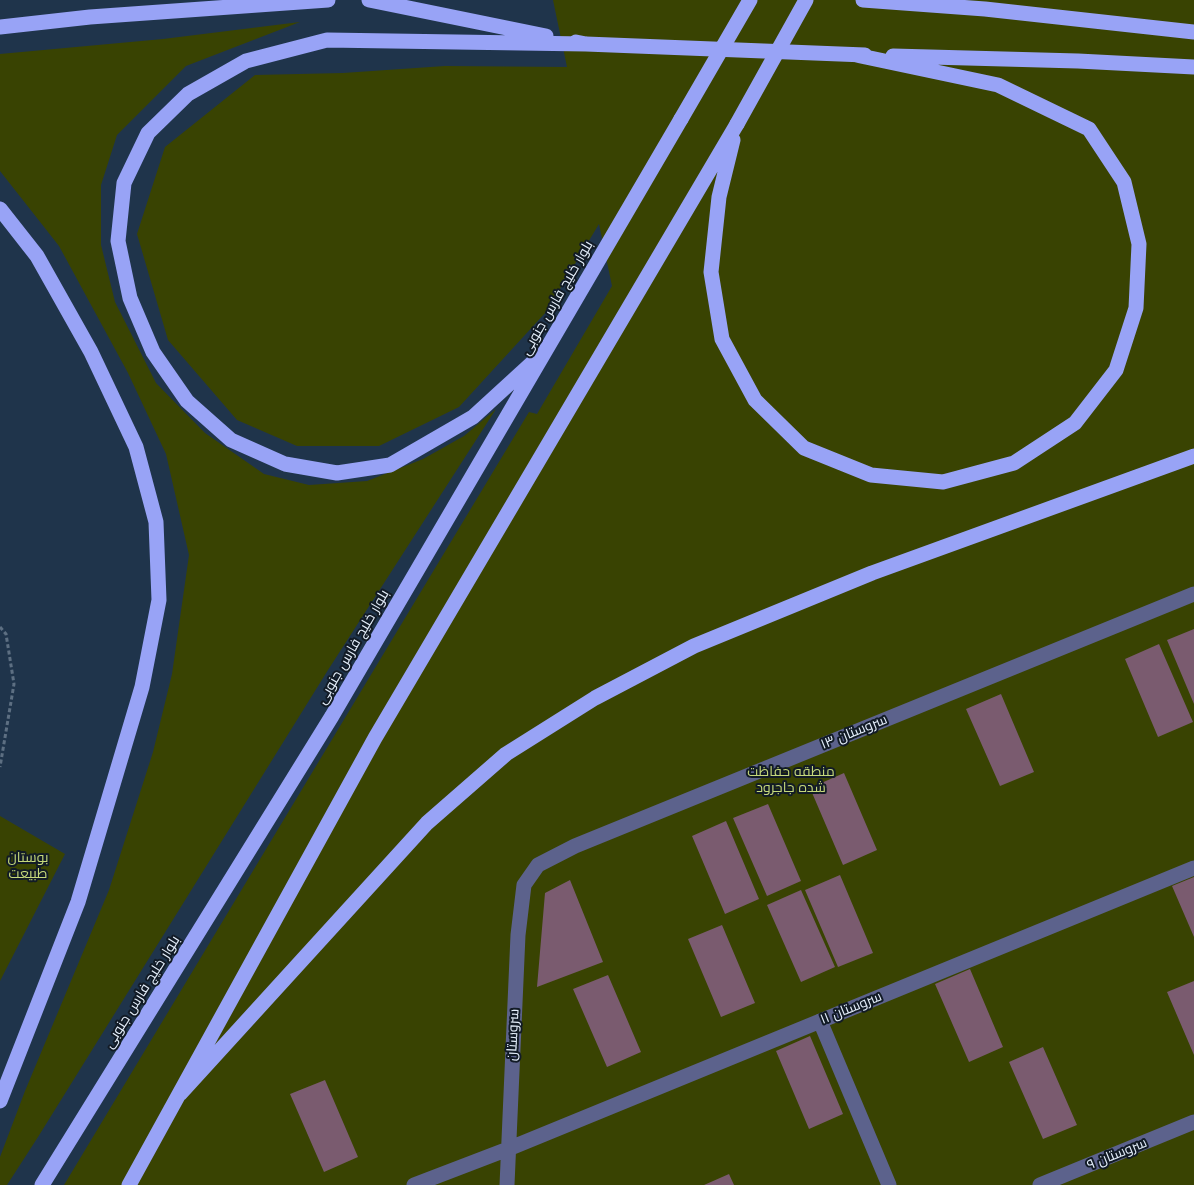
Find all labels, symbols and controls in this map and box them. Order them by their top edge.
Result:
street label: بلوار خلیج فارس جنوبی [517,238,597,358]
street label: بلوار خلیج فارس جنوبی [313,587,393,707]
street label: سروستان ۱۳ [818,711,890,753]
park label: منطقه حفاظت شده جاجرود [747,764,835,796]
park label: بوستان طبیعت [8,850,48,882]
street label: بلوار خلیج فارس جنوبی [101,933,183,1051]
street label: سروستان ۱۱ [818,988,884,1028]
street label: سروستان [503,1008,523,1062]
street label: سروستان ۹ [1084,1134,1150,1174]

